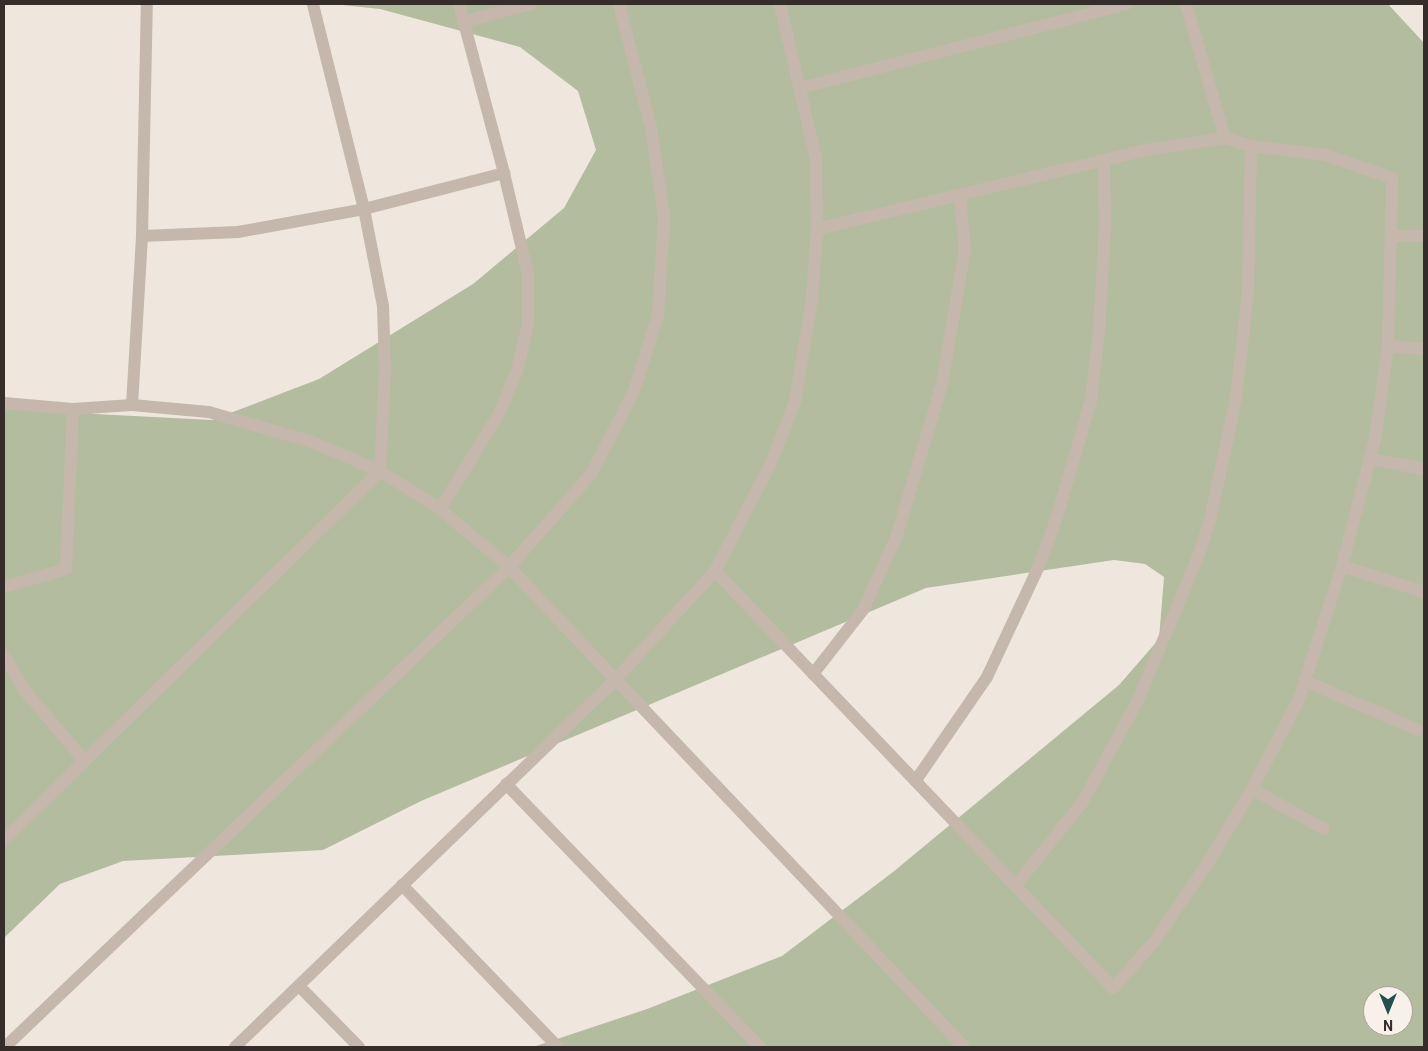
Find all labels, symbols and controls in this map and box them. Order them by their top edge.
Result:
north arrow [1363,986,1413,1036]
text: N [1383,1017,1393,1033]

